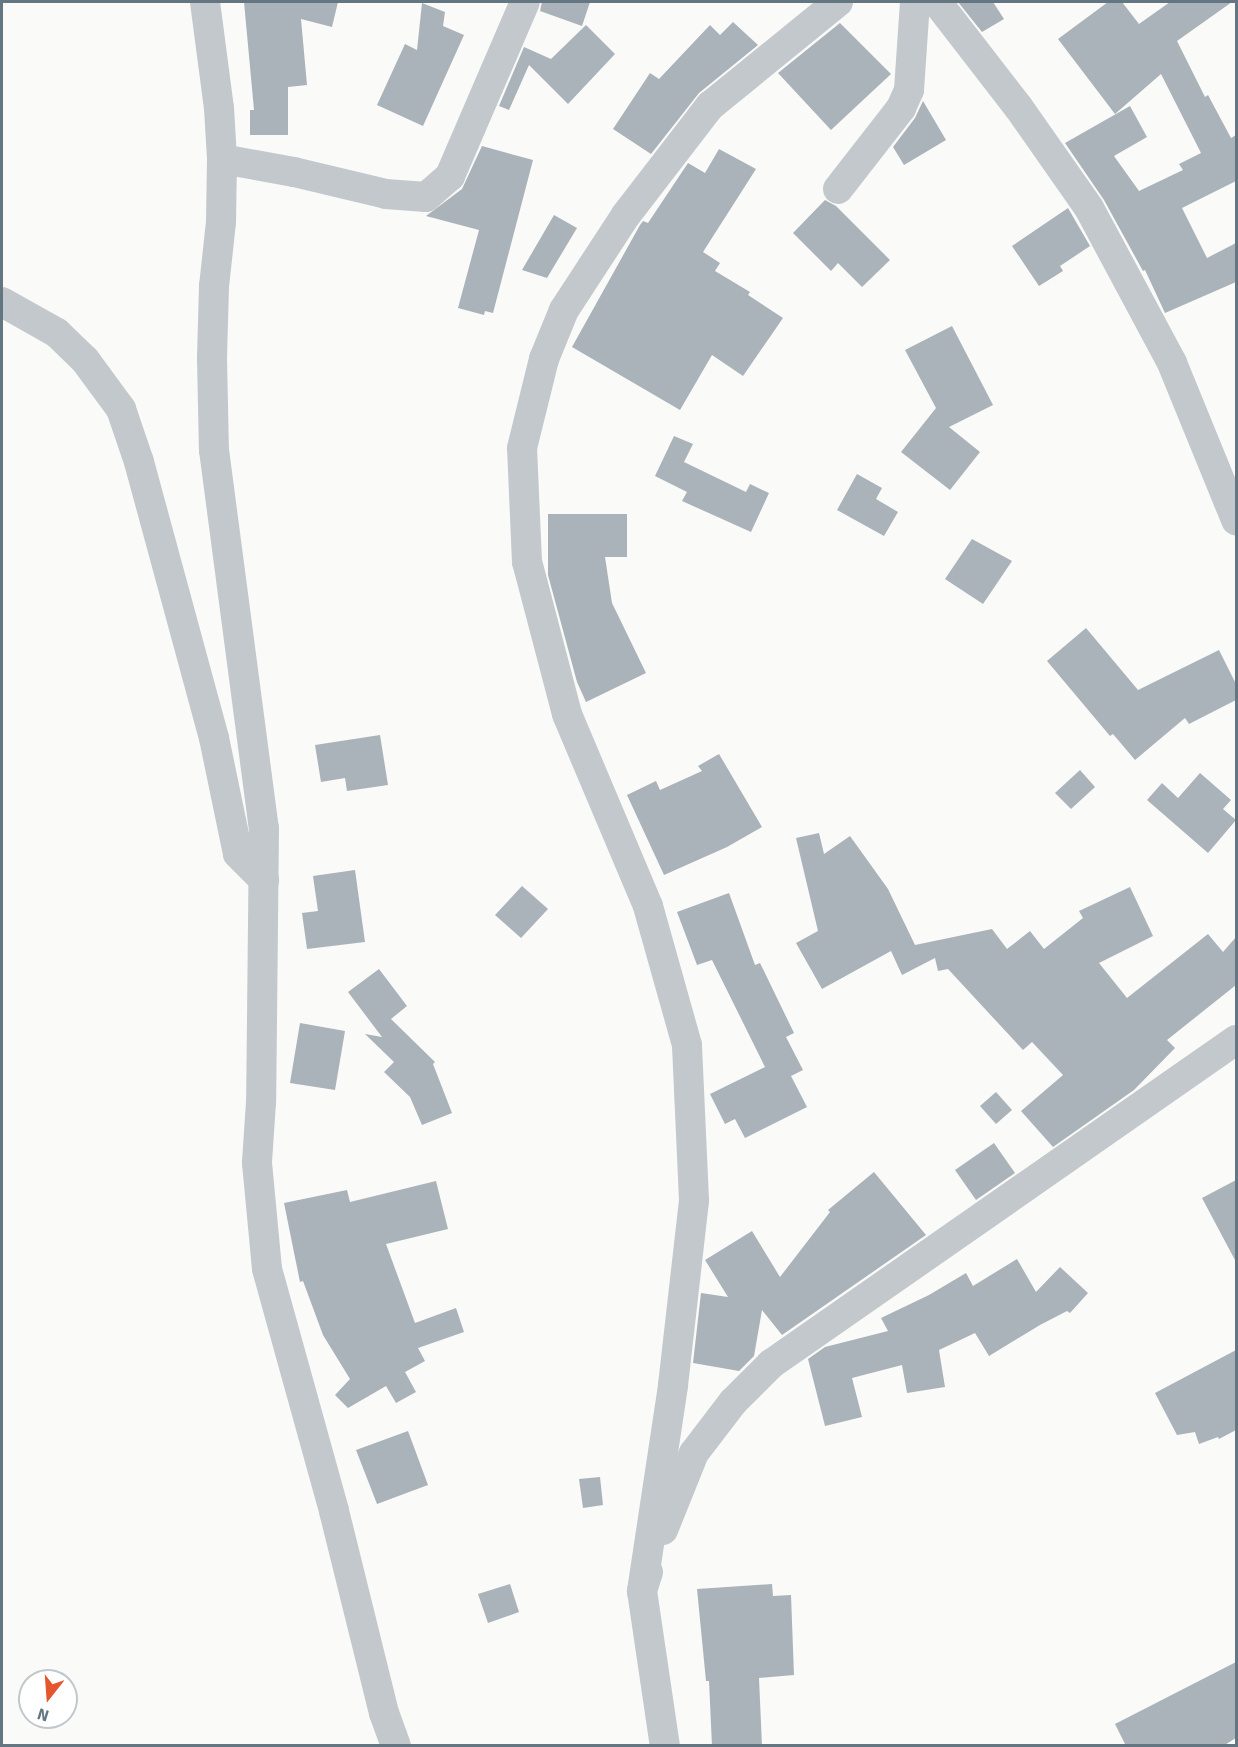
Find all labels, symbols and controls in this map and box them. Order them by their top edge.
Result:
north arrow [18,1669,78,1729]
text: N [35,1703,52,1725]

